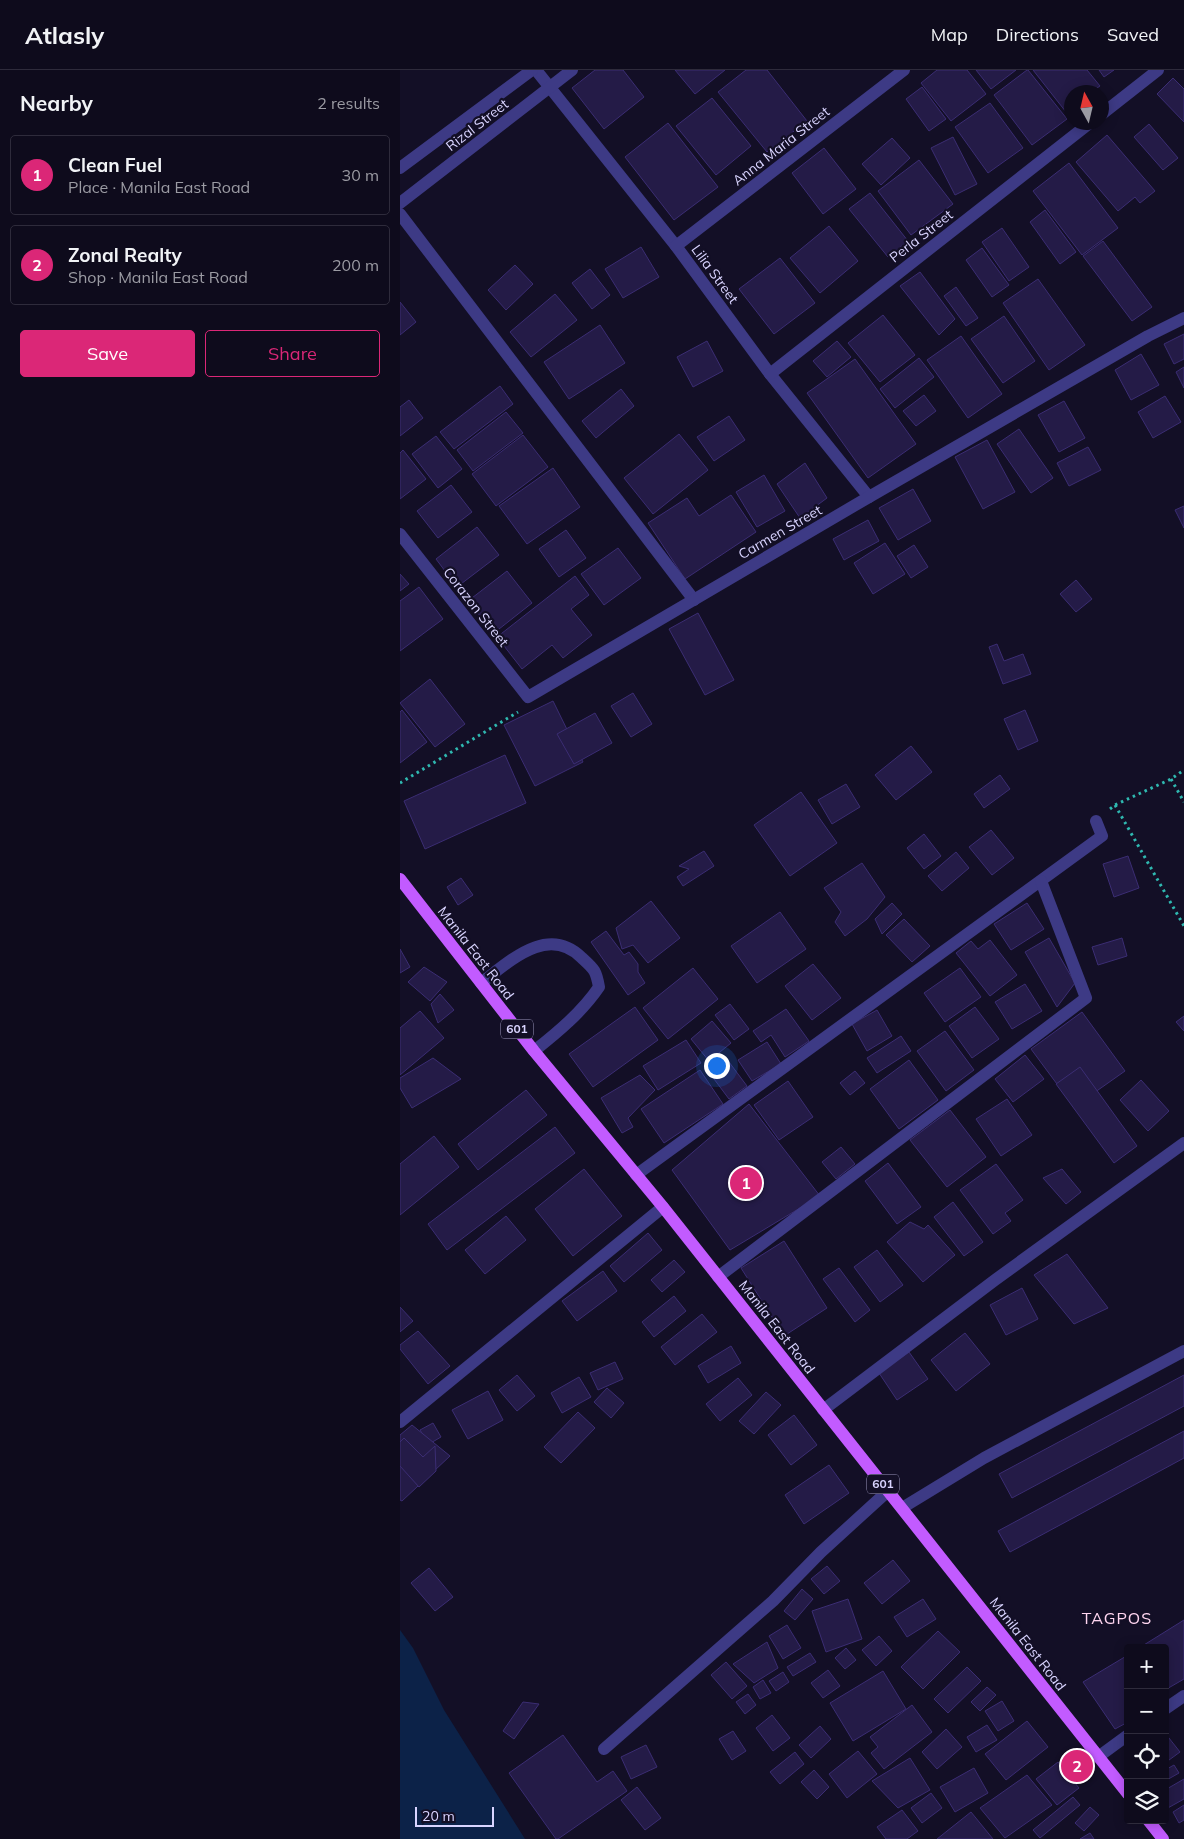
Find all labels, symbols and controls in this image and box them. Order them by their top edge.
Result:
text: Atlasly [25,20,104,50]
text: Map [931,23,968,46]
text: Directions [996,23,1079,46]
text: Saved [1107,23,1159,46]
north arrow [1064,85,1109,130]
text: Nearby [20,90,93,116]
text: 2 results [317,93,380,113]
street label: Rizal Street [442,95,512,155]
street label: Anna Maria Street [729,102,833,190]
text: Clean Fuel [68,153,162,177]
text: 1 [32,165,42,185]
text: 30 m [342,165,379,185]
text: Place · Manila East Road [68,177,250,197]
street label: Perla Street [886,206,956,266]
street label: Lilia Street [688,241,742,307]
text: Zonal Realty [68,243,182,267]
text: 2 [32,255,42,275]
text: 200 m [332,255,379,275]
text: Shop · Manila East Road [68,267,248,287]
button: Save [20,330,195,377]
button: Share [205,330,380,377]
street label: Carmen Street [735,501,825,563]
street label: Corazon Street [439,564,513,651]
street label: Manila East Road [434,903,518,1003]
road number: 601 [501,1020,533,1039]
your location [704,1053,730,1079]
pin: 1 [730,1164,762,1202]
street label: Manila East Road [735,1277,819,1377]
road number: 601 [867,1475,899,1494]
street label: Manila East Road [986,1594,1070,1694]
district label: TAGPOS [1082,1608,1152,1628]
map controls [1124,1644,1169,1824]
button: + [1124,1644,1169,1689]
button: − [1124,1689,1169,1734]
button: locate [1124,1734,1169,1779]
pin: 2 [1061,1747,1093,1785]
button: layers [1124,1779,1169,1824]
scale bar [415,1804,494,1827]
text: 20 m [422,1807,455,1825]

